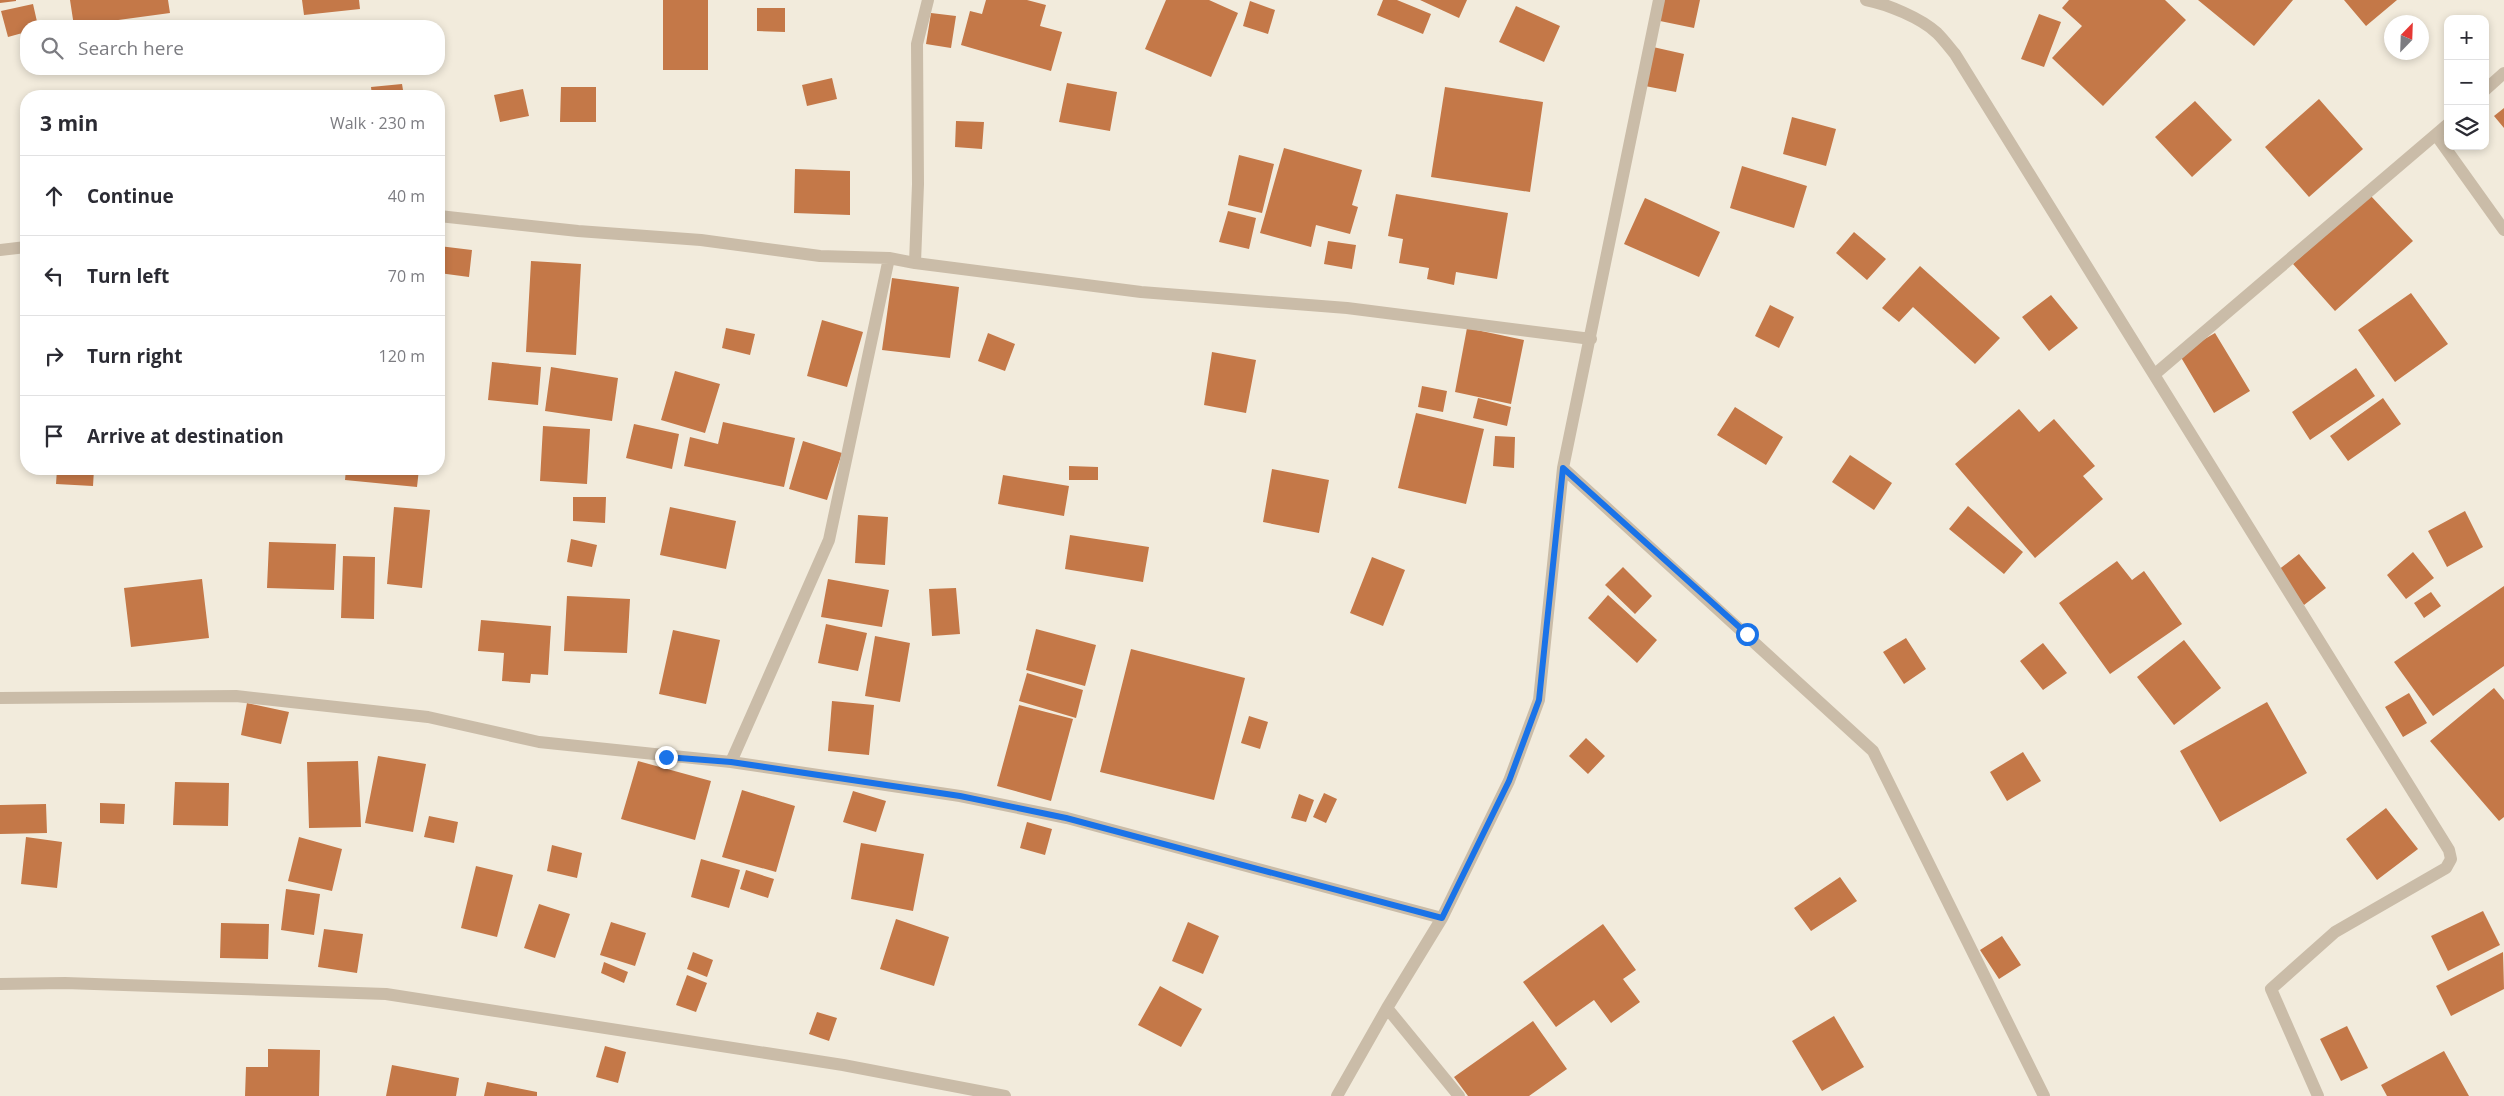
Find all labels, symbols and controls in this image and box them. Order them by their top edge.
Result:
north arrow [2384,15,2429,60]
map controls [2444,15,2489,150]
button: + [2444,15,2489,60]
search box [20,20,445,75]
icon: search [38,34,66,62]
text: Search here [78,35,184,61]
button: − [2444,60,2489,105]
button: layers [2444,105,2489,150]
text: 3 min [40,109,98,137]
text: Walk · 230 m [330,112,425,134]
icon: ahead [40,182,68,210]
text: Continue [87,183,174,209]
text: 40 m [388,185,425,207]
icon: left [40,262,68,290]
text: Turn left [87,263,169,289]
text: 70 m [388,265,425,287]
icon: right [40,342,68,370]
text: Turn right [87,343,182,369]
text: 120 m [379,345,425,367]
icon: arrive [40,422,68,450]
text: Arrive at destination [87,423,284,449]
route start [1736,623,1759,646]
route end [655,746,678,769]

